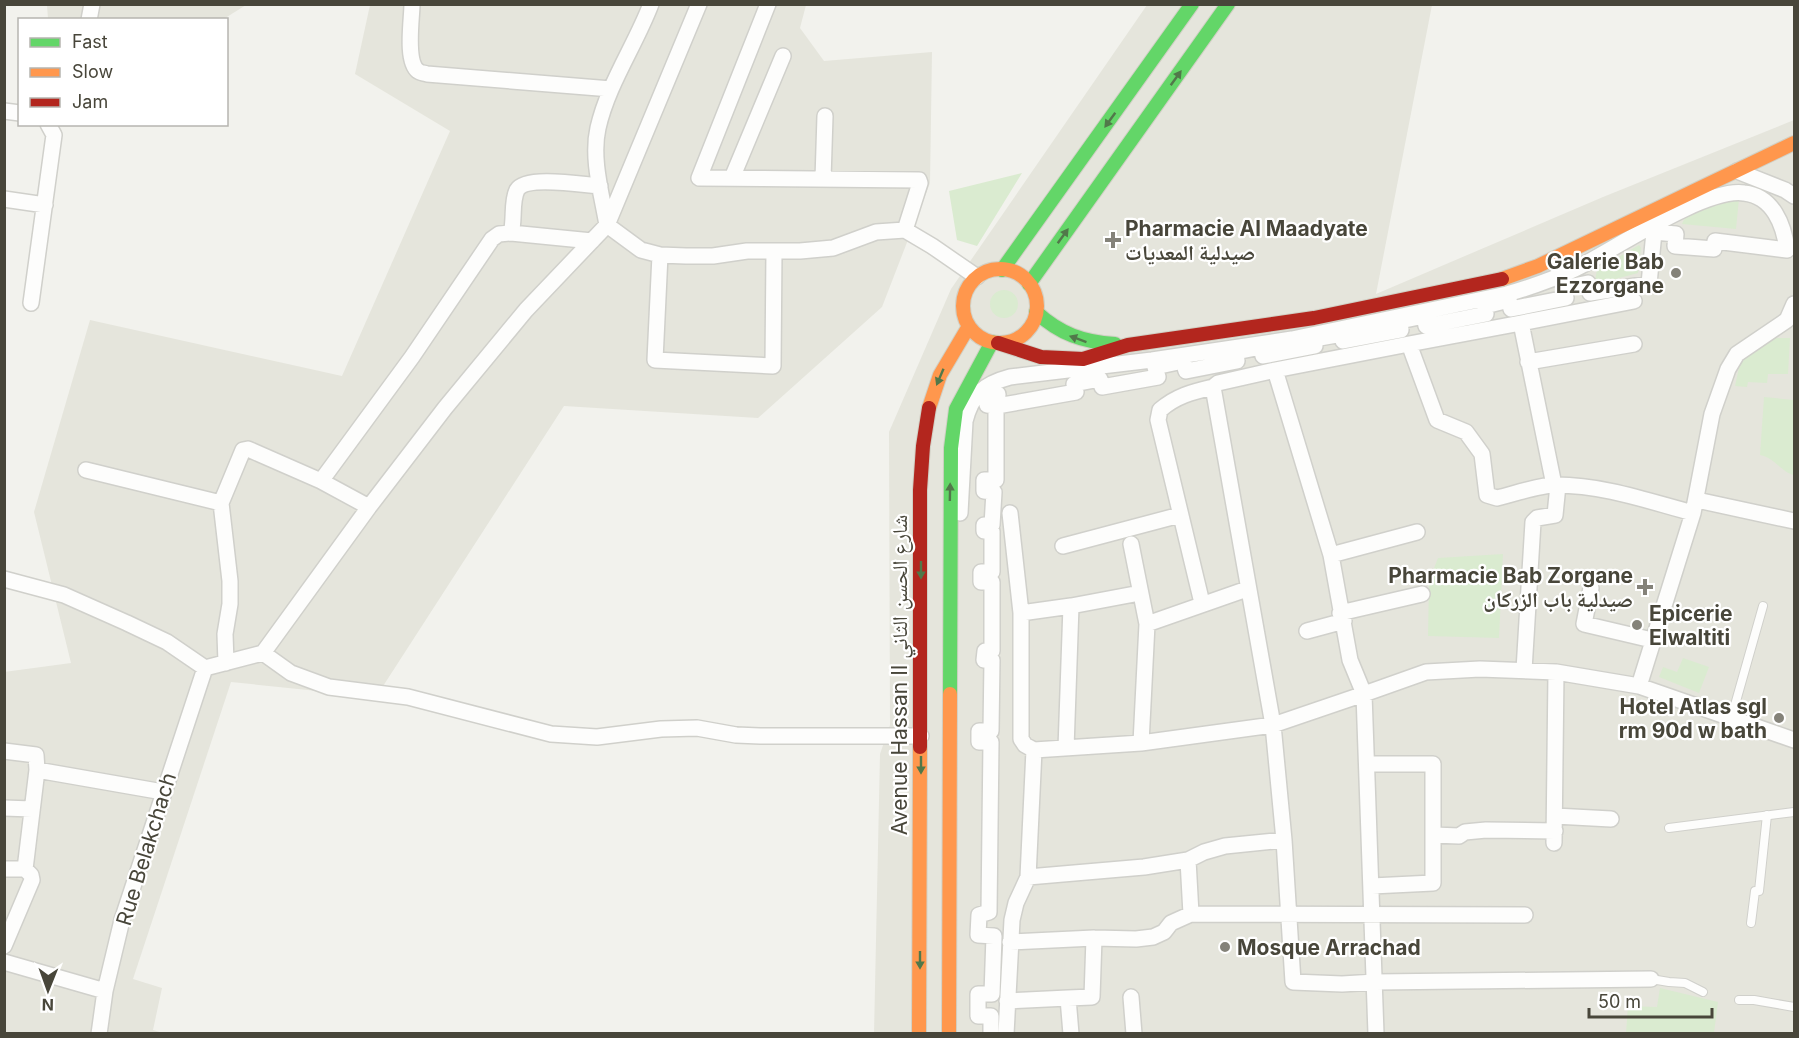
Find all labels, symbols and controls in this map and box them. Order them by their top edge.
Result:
legend [18,18,228,126]
text: Fast [72,31,108,52]
text: Slow [72,61,113,82]
one-way arrow [1170,70,1182,86]
text: Jam [72,91,108,112]
one-way arrow [1104,113,1116,128]
place label: Pharmacie Al Maadyate صيدلية المعديات [1125,216,1368,265]
one-way arrow [1057,229,1069,245]
marker: Pharmacie Al Maadyate صيدلية المعديات [1106,233,1120,247]
place label: Galerie Bab Ezzorgane [1547,249,1664,298]
marker: Galerie Bab Ezzorgane [1669,266,1683,280]
one-way arrow [1069,333,1087,343]
one-way arrow [936,369,945,386]
one-way arrow [945,483,954,502]
street label: Avenue Hassan II شارع الحسن الثاني [887,515,916,835]
one-way arrow [916,560,926,579]
place label: Pharmacie Bab Zorgane صيدلية باب الزركان [1388,563,1633,612]
marker: Pharmacie Bab Zorgane صيدلية باب الزركان [1638,580,1652,594]
place label: Epicerie Elwaltiti [1649,601,1732,650]
marker: Epicerie Elwaltiti [1630,618,1644,632]
place label: Hotel Atlas sgl rm 90d w bath [1619,694,1767,743]
marker: Hotel Atlas sgl rm 90d w bath [1772,711,1786,725]
one-way arrow [916,755,926,774]
street label: Rue Belakchach [111,769,181,929]
place label: Mosque Arrachad [1237,935,1421,960]
marker: Mosque Arrachad [1218,940,1232,954]
one-way arrow [915,950,925,969]
north arrow [18,960,78,1020]
scale bar [1589,981,1712,1019]
text: 50 m [1598,991,1641,1012]
text: N [41,995,54,1015]

